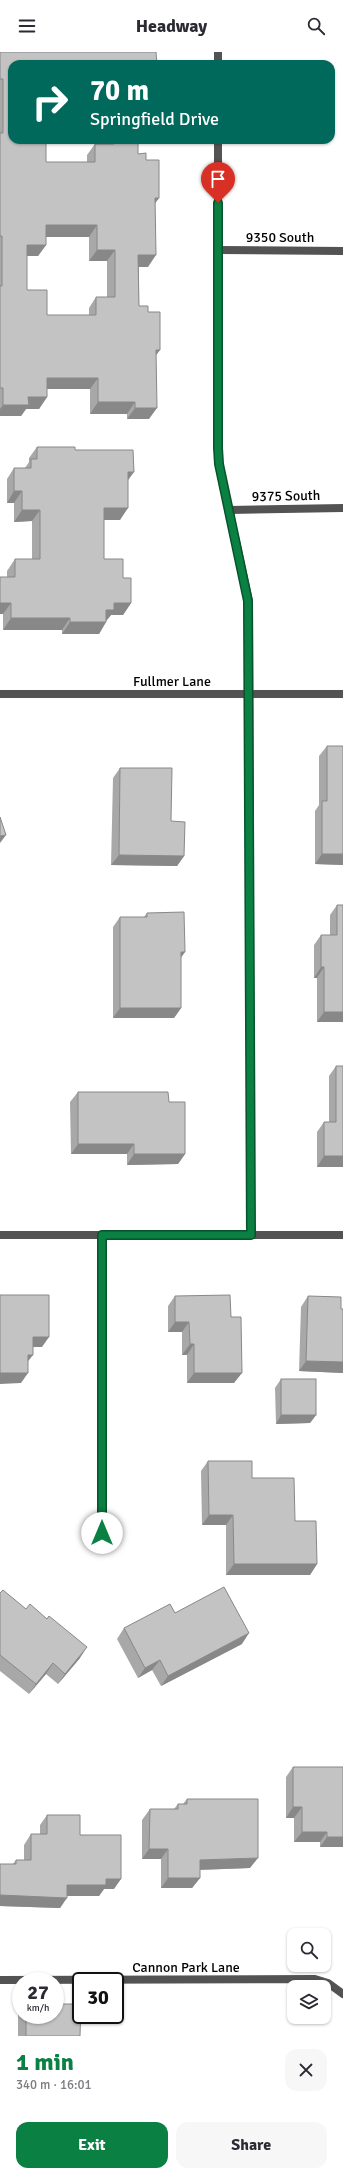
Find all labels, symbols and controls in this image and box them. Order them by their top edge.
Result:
icon: menu [16,15,38,37]
text: Headway [136,15,207,37]
icon: search [305,15,327,37]
text: 70 m [90,74,149,108]
icon: right [24,76,76,128]
text: Springfield Drive [90,108,219,130]
pin [201,162,235,203]
icon: arrive [207,168,229,190]
street label: 9350 South [246,229,314,246]
street label: 9375 South [252,487,320,505]
street label: Fullmer Lane [133,673,211,690]
position arrow [81,1512,123,1554]
map controls [287,1928,331,2024]
button: search [287,1928,331,1972]
street label: Cannon Park Lane [132,1959,240,1976]
speed limit sign: 30 [72,1972,124,2024]
text: 27 [27,1980,49,2005]
button: layers [287,1980,331,2024]
text: km/h [27,2002,49,2014]
text: 1 min [16,2047,74,2077]
button: close [285,2049,327,2091]
text: 340 m · 16:01 [16,2077,92,2093]
button: Exit [16,2122,168,2168]
button: Share [176,2122,327,2168]

